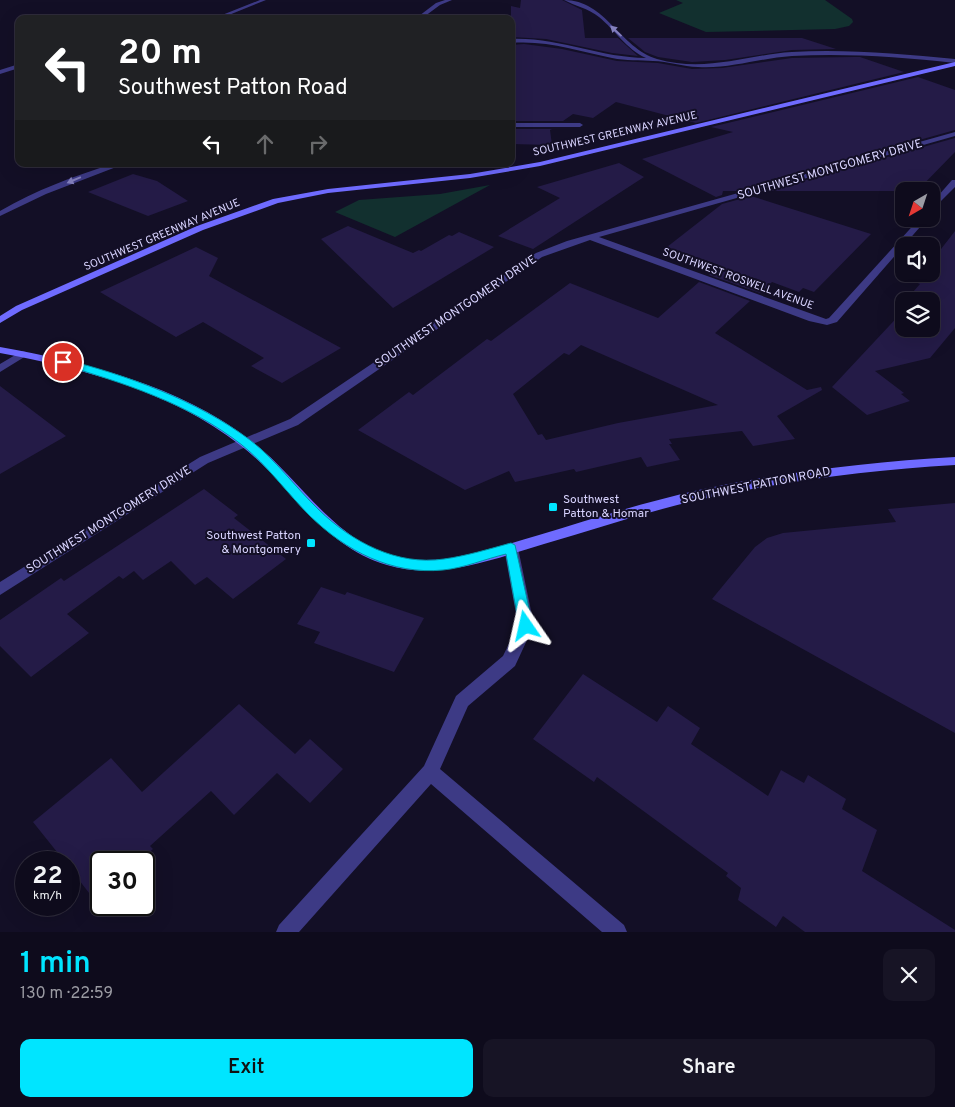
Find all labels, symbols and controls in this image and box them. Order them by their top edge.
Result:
one-way arrow [610,25,622,37]
text: 20 m [118,32,202,76]
icon: left [35,35,100,100]
text: Southwest Patton Road [118,75,348,102]
street label: SOUTHWEST GREENWAY AVENUE [531,108,699,160]
icon: left [198,130,226,158]
icon: ahead [251,130,279,158]
icon: right [304,130,332,158]
street label: SOUTHWEST MONTGOMERY DRIVE [736,136,924,204]
one-way arrow [67,176,81,184]
north arrow [895,182,940,228]
map controls [895,182,940,337]
street label: SOUTHWEST GREENWAY AVENUE [82,196,242,274]
button: sound [895,237,940,282]
street label: SOUTHWEST ROSWELL AVENUE [660,245,816,313]
street label: SOUTHWEST MONTGOMERY DRIVE [372,252,540,372]
button: layers [895,292,940,337]
pin [42,341,84,383]
icon: arrive [49,348,77,376]
street label: SOUTHWEST MONTGOMERY DRIVE [23,462,195,578]
street label: SOUTHWEST PATTON ROAD [680,464,832,508]
place label: Southwest Patton & Homar [563,492,649,522]
marker: Southwest Patton & Homar [547,501,559,513]
place label: Southwest Patton & Montgomery [206,528,301,558]
marker: Southwest Patton & Montgomery [305,537,317,549]
position arrow [499,599,551,651]
speed limit sign: 30 [90,851,155,916]
text: 22 [32,861,63,893]
text: km/h [33,888,62,904]
text: 1 min [20,946,91,983]
button: close [883,949,935,1001]
text: 130 m · 22:59 [20,984,113,1004]
button: Exit [20,1039,473,1097]
button: Share [483,1039,935,1097]

